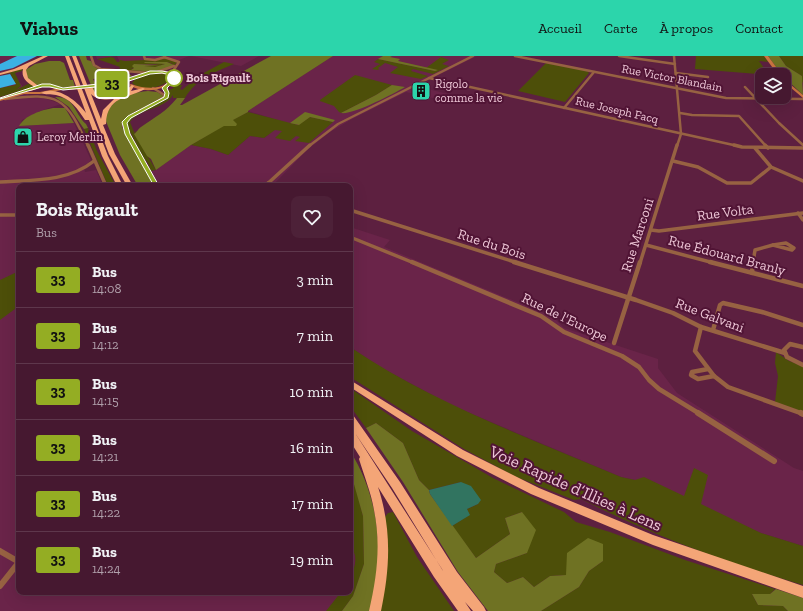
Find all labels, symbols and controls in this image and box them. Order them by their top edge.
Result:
text: Viabus [20,17,78,40]
text: Accueil [538,20,582,37]
text: Carte [604,20,638,37]
text: À propos [660,20,713,37]
text: Contact [735,20,783,37]
street label: Rue Victor Blandain [620,61,724,95]
map controls [755,68,791,104]
button: layers [755,68,791,104]
marker: Bois Rigault [165,69,183,87]
line badge: 33 [94,71,130,97]
place label: Bois Rigault [186,71,251,85]
text: 33 [105,75,119,92]
place label: Rigolo comme la vie [435,77,503,105]
building icon: Rigolo comme la vie [410,80,432,102]
street label: Rue Joseph Facq [574,94,660,126]
shop icon: Leroy Merlin [12,126,34,148]
place label: Leroy Merlin [37,130,103,144]
button: heart [291,196,333,238]
street label: Rue Marconi [618,196,657,274]
text: Bois Rigault [36,198,138,221]
street label: Rue Volta [696,201,755,224]
text: Bus [36,225,57,240]
street label: Rue du Bois [456,225,528,263]
street label: Rue Édouard Branly [666,232,788,280]
text: Bus [92,263,117,281]
text: 33 [51,271,65,288]
text: 3 min [297,271,333,289]
text: 14:08 [92,281,121,296]
street label: Rue de l'Europe [519,289,611,346]
street label: Rue Galvani [673,295,747,336]
text: Bus [92,319,117,337]
text: 33 [51,327,65,344]
text: 7 min [297,327,333,345]
text: 14:12 [92,337,119,352]
text: Bus [92,375,117,393]
text: 33 [51,383,65,400]
text: 10 min [289,383,333,401]
text: 14:15 [92,393,119,408]
text: Bus [92,431,117,449]
text: 33 [51,439,65,456]
text: 16 min [290,439,333,457]
street label: Voie Rapide d’Illies à Lens [486,440,665,535]
text: 14:21 [92,449,119,464]
text: Bus [92,487,117,505]
text: 33 [51,495,65,512]
text: 17 min [291,495,333,513]
text: 14:22 [92,505,120,520]
text: Bus [92,543,117,561]
text: 33 [51,551,65,568]
text: 19 min [290,551,333,569]
text: 14:24 [92,561,121,576]

